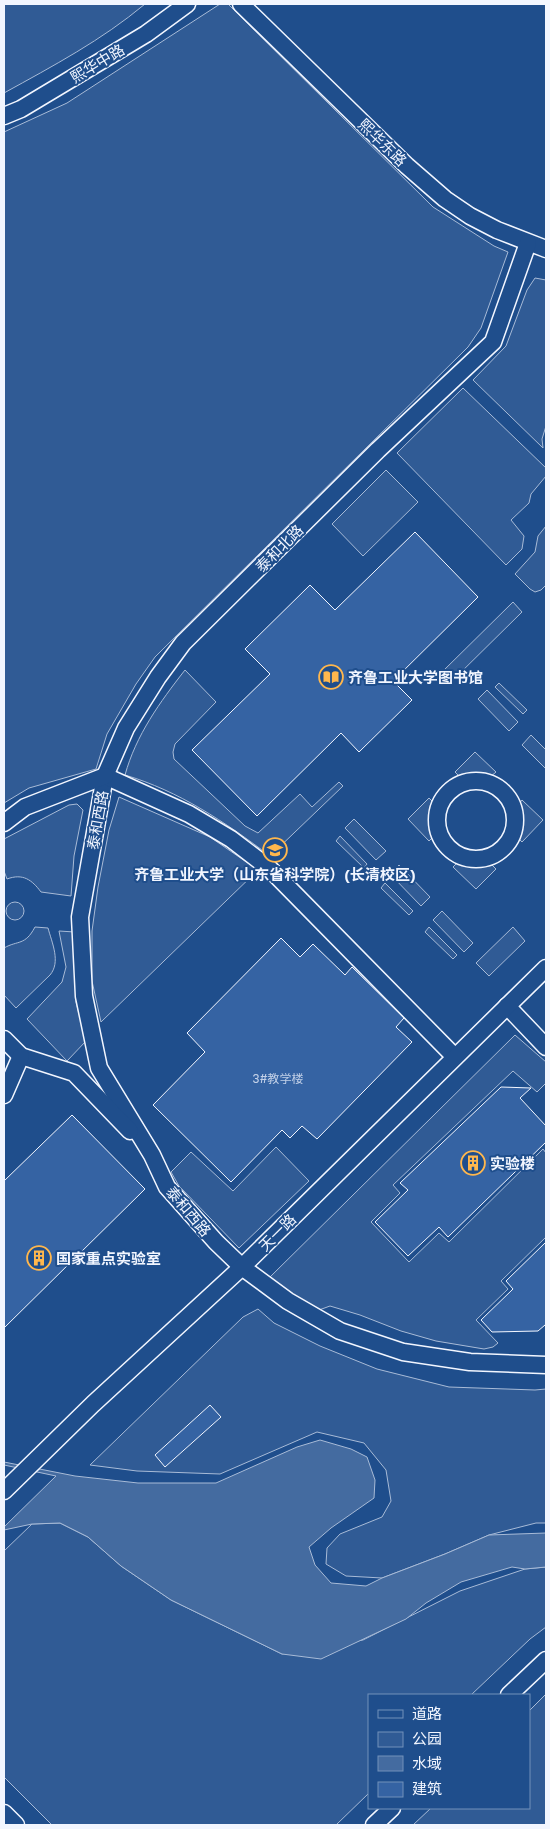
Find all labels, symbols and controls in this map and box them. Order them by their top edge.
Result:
street label: 熙华中路 [67,40,127,86]
street label: 熙华东路 [355,115,411,169]
street label: 泰和北路 [251,520,307,576]
library icon: 齐鲁工业大学图书馆 [318,664,344,690]
place label: 齐鲁工业大学图书馆 [348,668,483,686]
street label: 泰和西路 [83,789,111,851]
school or university icon: 齐鲁工业大学（山东省科学院）(长清校区) [262,837,288,863]
place label: 齐鲁工业大学（山东省科学院）(长清校区) [134,865,416,883]
house number: 3#教学楼 [252,1071,304,1086]
building icon: 实验楼 [460,1150,486,1176]
place label: 实验楼 [490,1154,535,1172]
street label: 泰和西路 [163,1182,215,1240]
street label: 天一路 [255,1210,299,1254]
building icon: 国家重点实验室 [26,1245,52,1271]
place label: 国家重点实验室 [56,1249,161,1267]
legend [368,1694,530,1809]
text: 道路 [412,1704,442,1722]
text: 公园 [412,1729,442,1747]
text: 水域 [412,1754,442,1772]
text: 建筑 [412,1779,442,1797]

